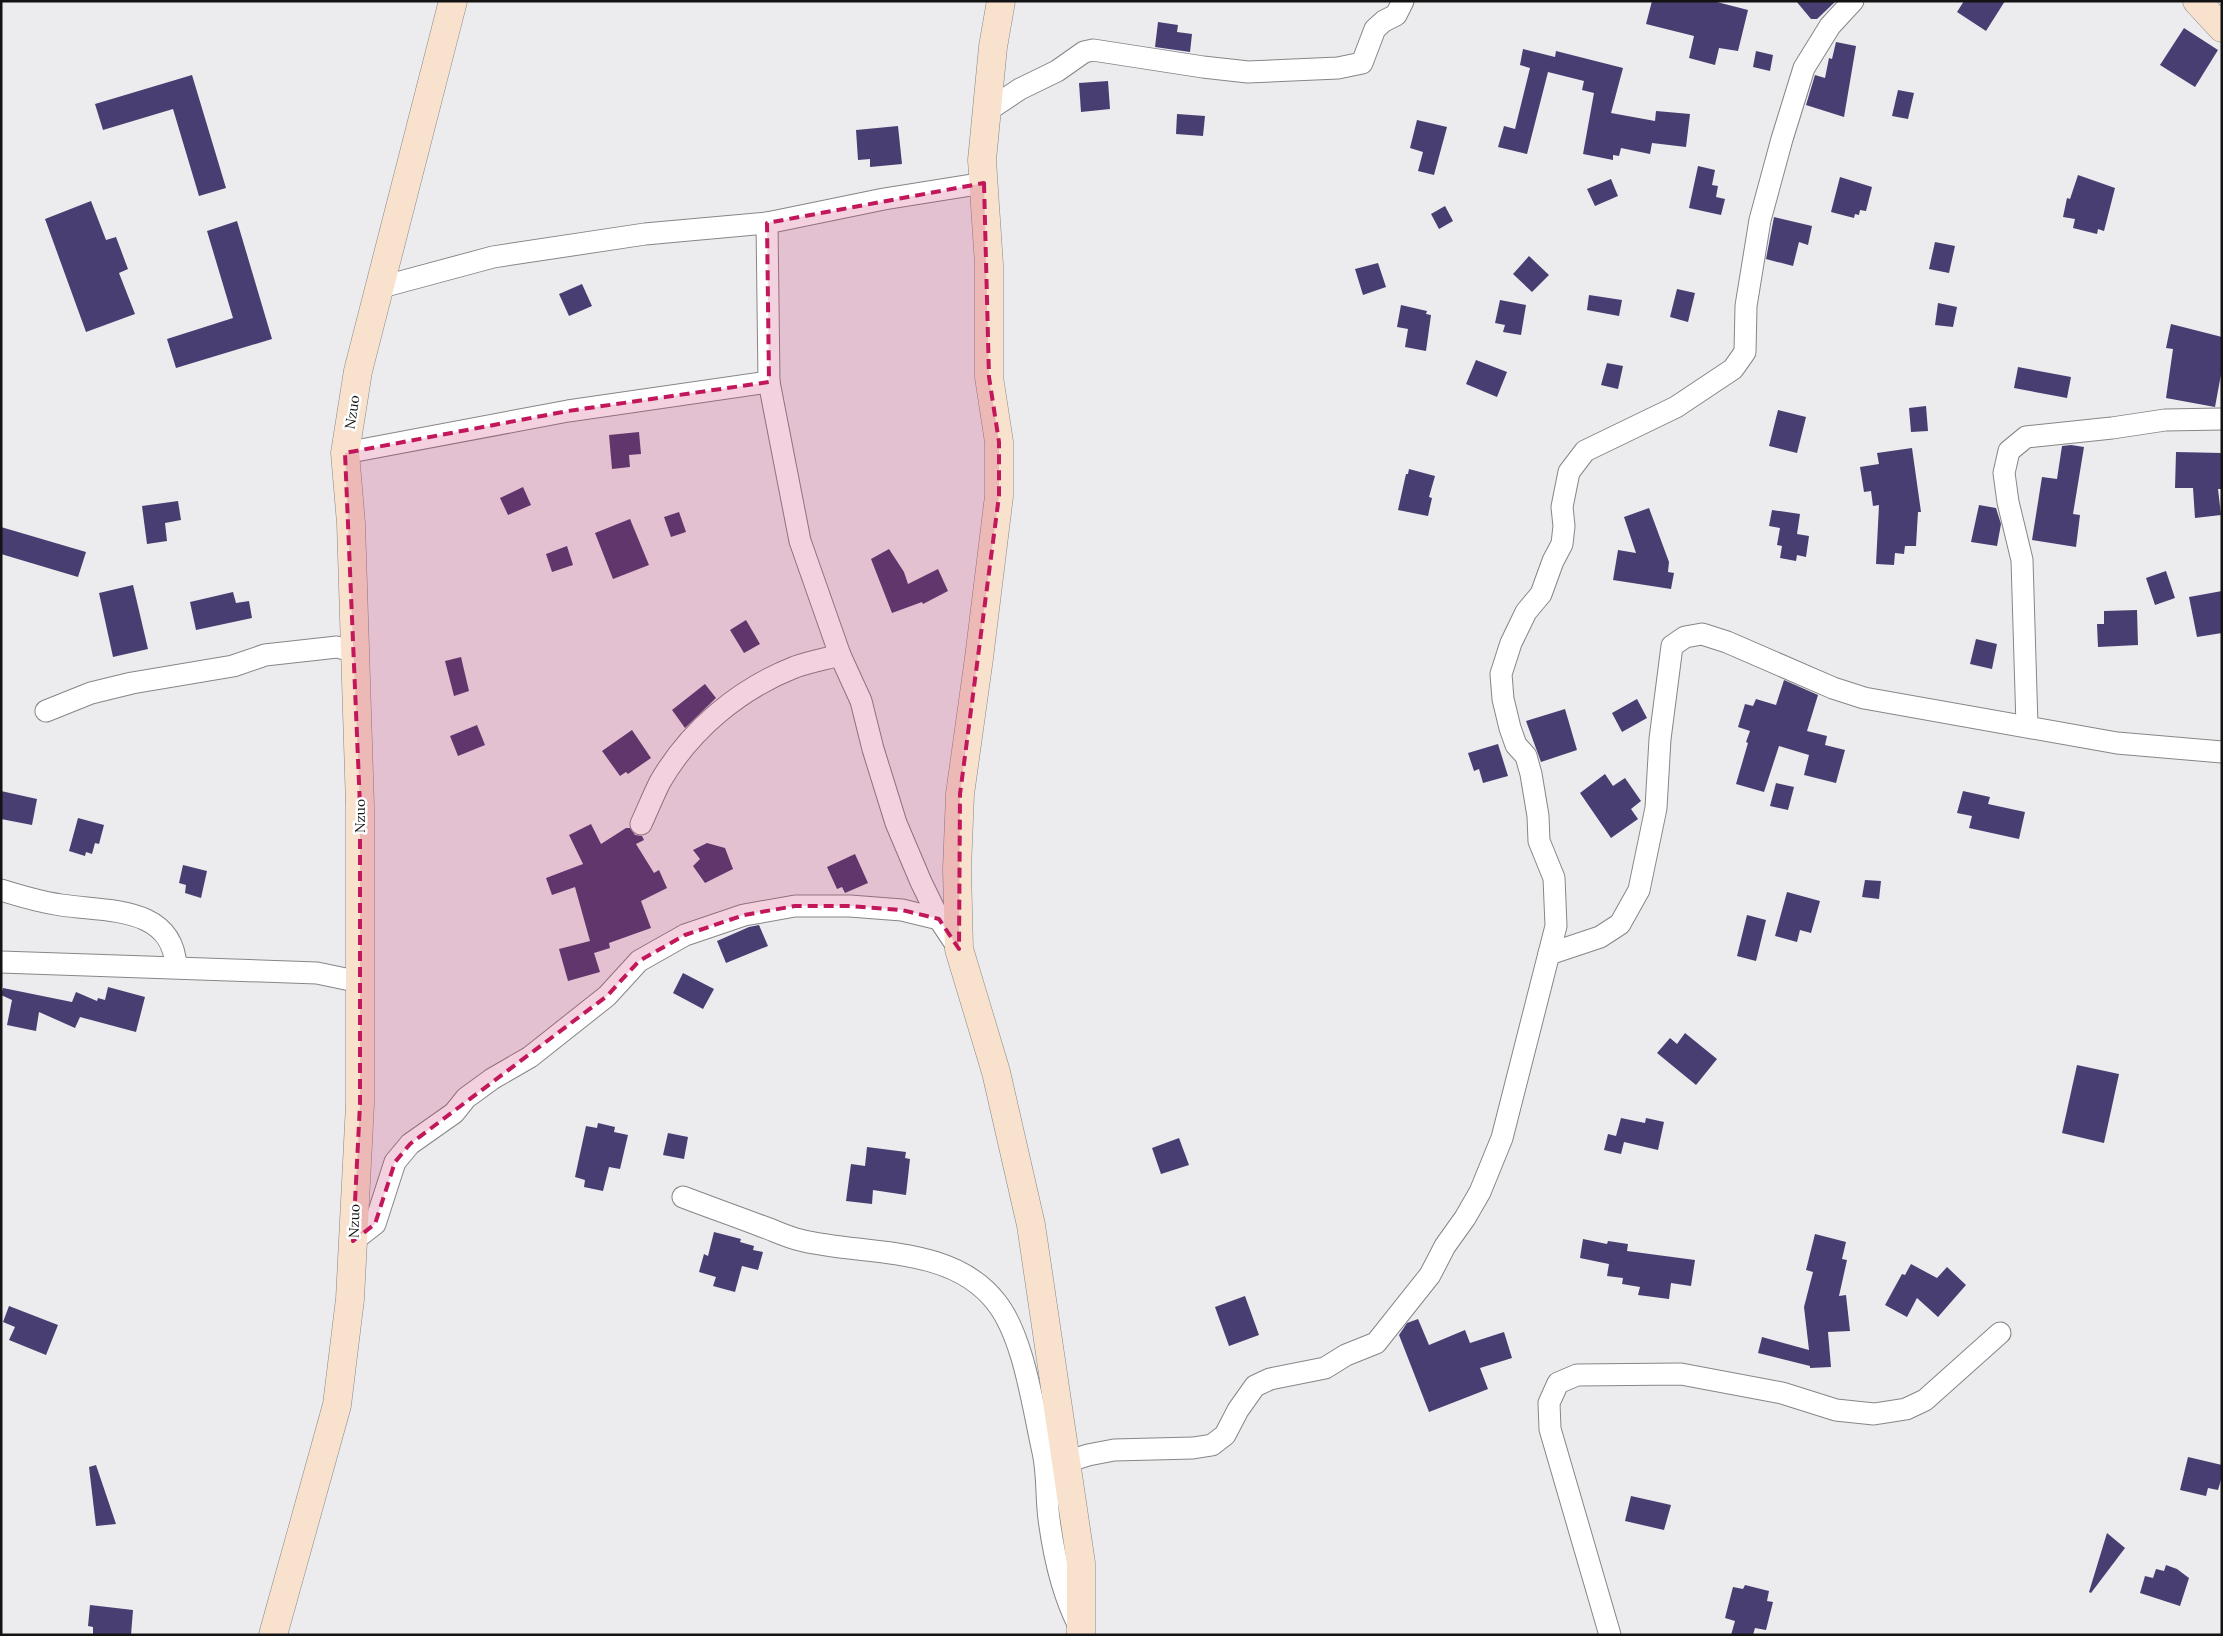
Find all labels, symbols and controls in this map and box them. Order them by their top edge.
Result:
street label: Nzuo [340,394,364,430]
street label: Nzuo [351,799,369,833]
street label: Nzuo [344,1204,364,1238]

